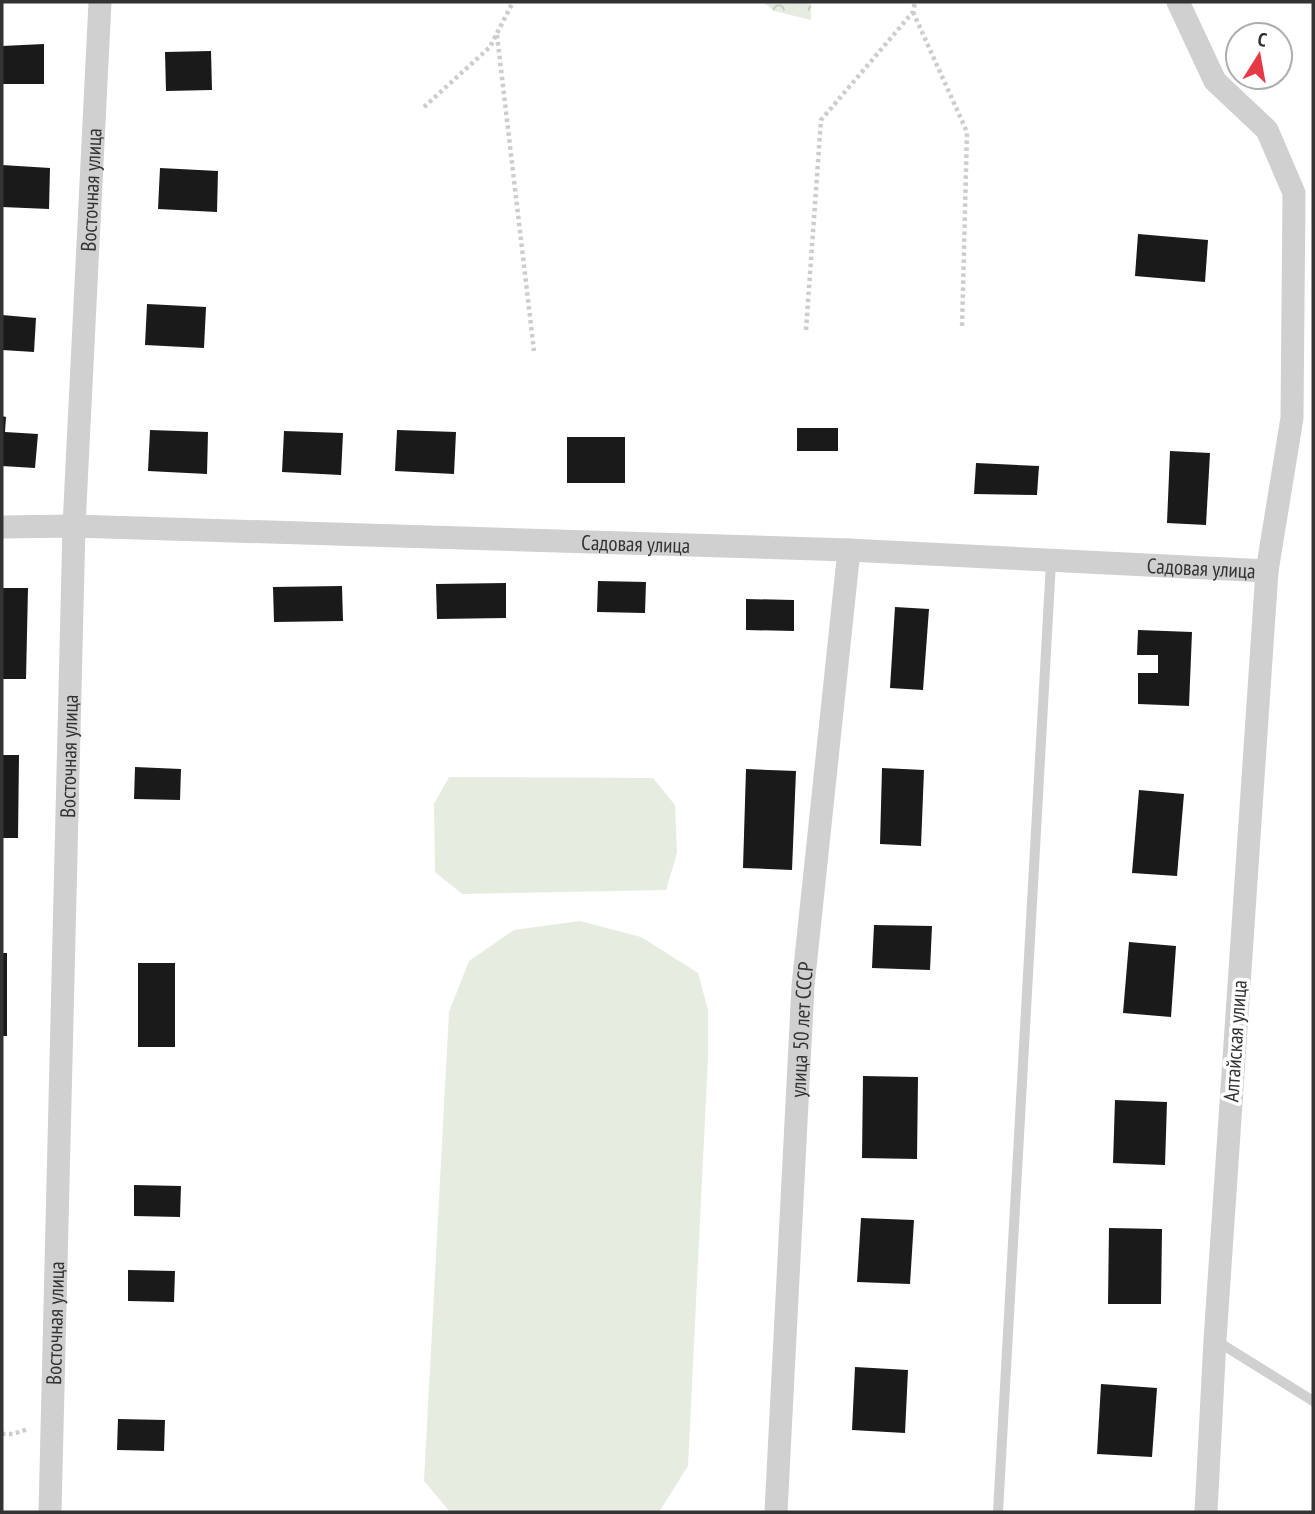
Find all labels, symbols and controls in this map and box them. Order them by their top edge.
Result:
north arrow [1224,21,1294,91]
text: С [1256,27,1269,52]
street label: Восточная улица [74,127,107,252]
street label: Садовая улица [581,528,691,559]
street label: Садовая улица [1146,551,1256,584]
street label: Восточная улица [53,694,83,818]
street label: улица 50 лет СССР [784,960,819,1098]
street label: Алтайская улица [1217,979,1253,1103]
street label: Восточная улица [40,1261,70,1385]

